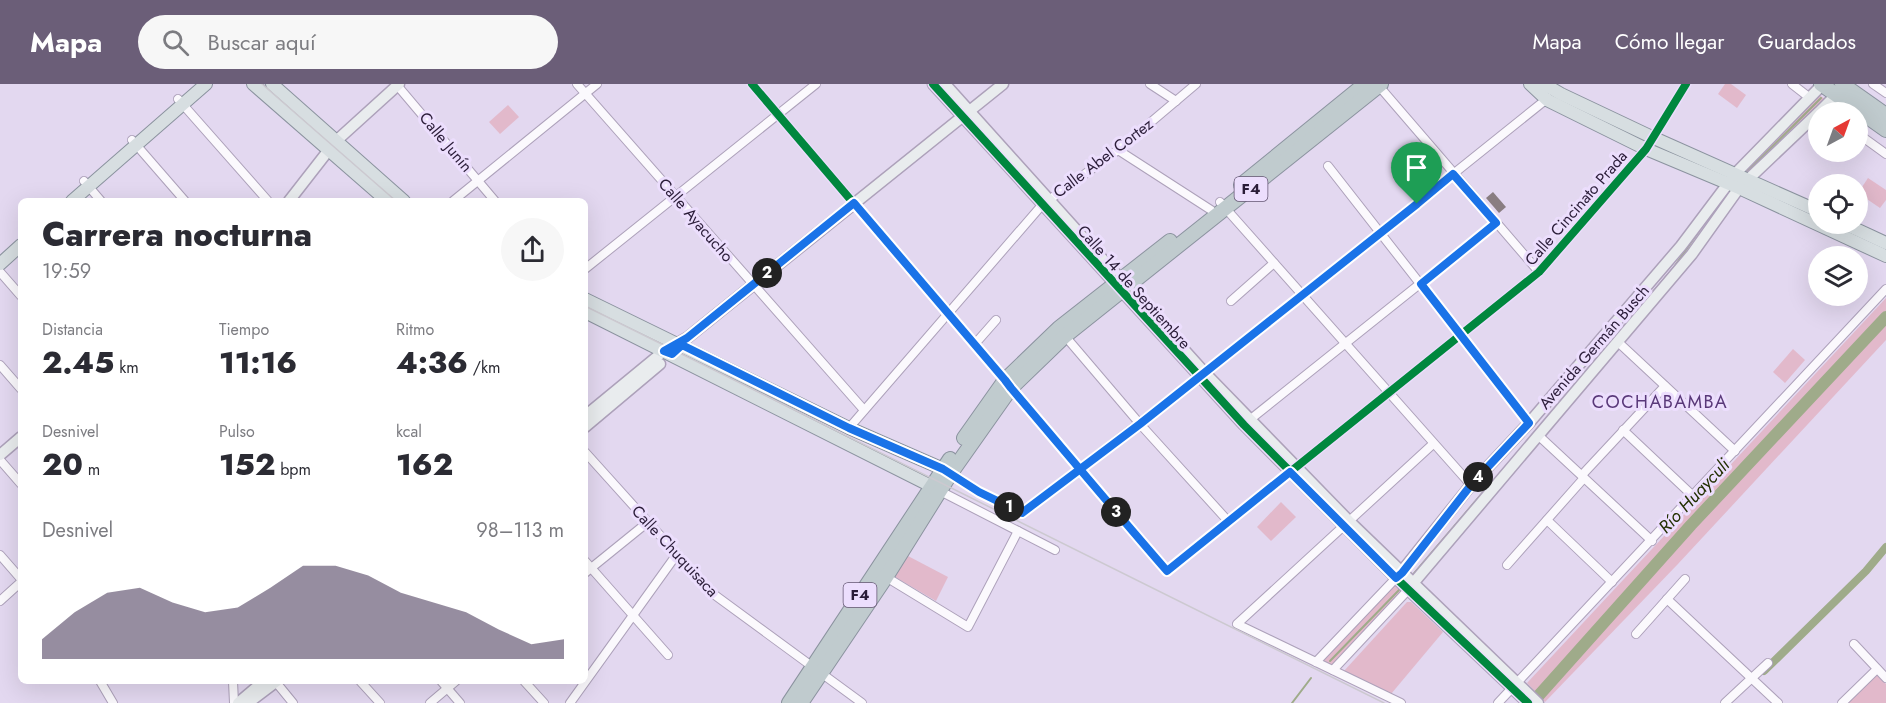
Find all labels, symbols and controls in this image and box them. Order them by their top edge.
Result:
search box [138,15,558,69]
text: Mapa [30,22,102,63]
icon: search [159,26,192,59]
text: Buscar aquí [207,26,316,58]
text: Mapa [1532,27,1582,57]
text: Cómo llegar [1615,27,1724,57]
text: Guardados [1757,27,1856,57]
north arrow [1808,102,1868,162]
map controls [1808,102,1868,306]
street label: Calle Junín [414,107,478,177]
street label: Calle Abel Cortez [1048,112,1158,203]
pin [1391,142,1442,204]
street label: Calle Cincinato Prada [1519,145,1633,271]
icon: arrive [1400,151,1433,184]
street label: Calle Ayacucho [653,173,739,267]
button: locate [1808,174,1868,234]
road number: F4 [1234,177,1268,201]
text: Carrera nocturna [42,211,312,258]
button: share [501,218,564,281]
street label: Calle 14 de Septiembre [1072,220,1196,354]
button: layers [1808,246,1868,306]
text: 19:59 [42,257,91,286]
pin: 2 [752,258,782,288]
text: 2 [762,261,772,284]
street label: Avenida Germán Busch [1533,280,1655,414]
text: Distancia [42,318,103,341]
text: Tiempo [219,318,269,341]
text: Ritmo [396,318,434,341]
text: 2.45 [42,341,114,384]
text: 11:16 [219,341,297,384]
text: 4:36 [396,341,468,384]
text: km [114,356,139,379]
text: /km [468,356,501,379]
district label: COCHABAMBA [1592,389,1728,415]
text: Desnivel [42,420,99,443]
text: Pulso [219,420,255,443]
text: kcal [396,420,422,443]
text: 20 [42,443,83,486]
text: 152 [219,443,275,486]
text: 162 [396,443,453,486]
water label: Río Huayculi [1652,452,1736,539]
text: m [83,458,100,481]
text: bpm [275,458,311,481]
pin: 4 [1463,462,1493,492]
text: 4 [1472,465,1484,488]
pin: 1 [994,492,1024,522]
text: 1 [1005,495,1013,518]
pin: 3 [1101,497,1131,527]
street label: Calle Chuquisaca [626,500,724,602]
text: 3 [1111,500,1121,523]
text: Desnivel [42,516,113,545]
text: 98–113 m [476,516,564,545]
road number: F4 [844,583,876,607]

